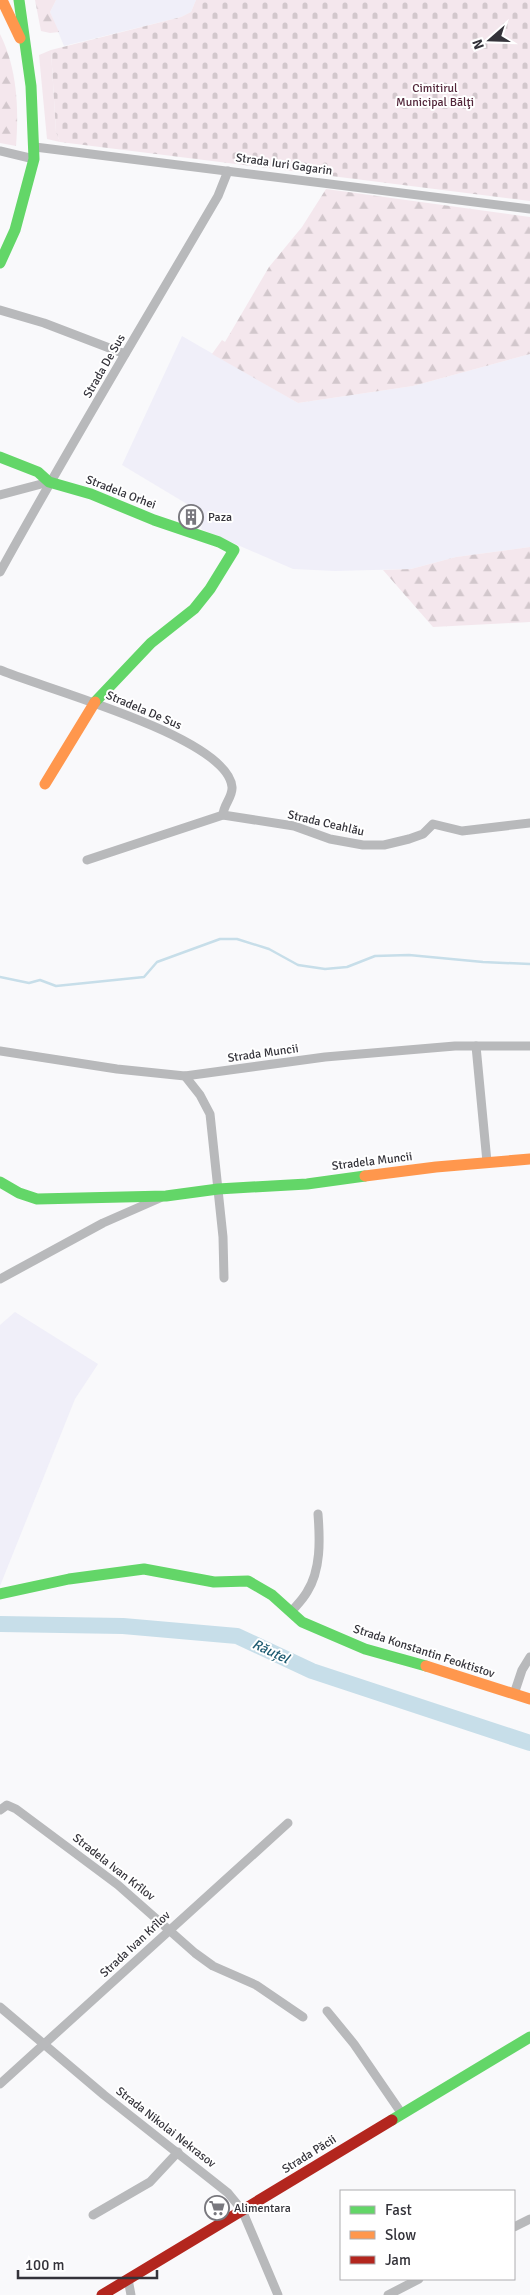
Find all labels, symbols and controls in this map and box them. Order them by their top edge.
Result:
north arrow [465,15,515,65]
text: N [469,37,488,52]
park label: Cimitirul Municipal Bălţi [396,81,474,110]
street label: Strada Iuri Gagarin [235,150,333,179]
street label: Strada De Sus [80,332,129,401]
street label: Stradela Orhei [84,472,158,513]
building icon: Paza [178,504,204,530]
place label: Paza [208,510,232,525]
street label: Stradela De Sus [104,688,184,733]
street label: Strada Ceahlău [286,807,366,840]
street label: Strada Muncii [227,1041,299,1066]
street label: Stradela Muncii [331,1149,413,1174]
street label: Strada Konstantin Feoktistov [351,1622,497,1682]
water label: Răuțel [250,1636,293,1668]
street label: Stradela Ivan Krîlov [70,1831,158,1904]
street label: Strada Ivan Krîlov [97,1908,174,1981]
street label: Strada Nikolai Nekrasov [113,2084,219,2171]
street label: Strada Păcii [279,2132,339,2177]
legend [340,2190,515,2280]
supermarket icon: Alimentara [204,2195,230,2221]
place label: Alimentara [234,2201,291,2216]
text: Fast [385,2201,412,2219]
text: Slow [385,2226,416,2244]
scale bar [18,2248,156,2280]
text: Jam [385,2251,411,2269]
text: 100 m [25,2256,65,2274]

